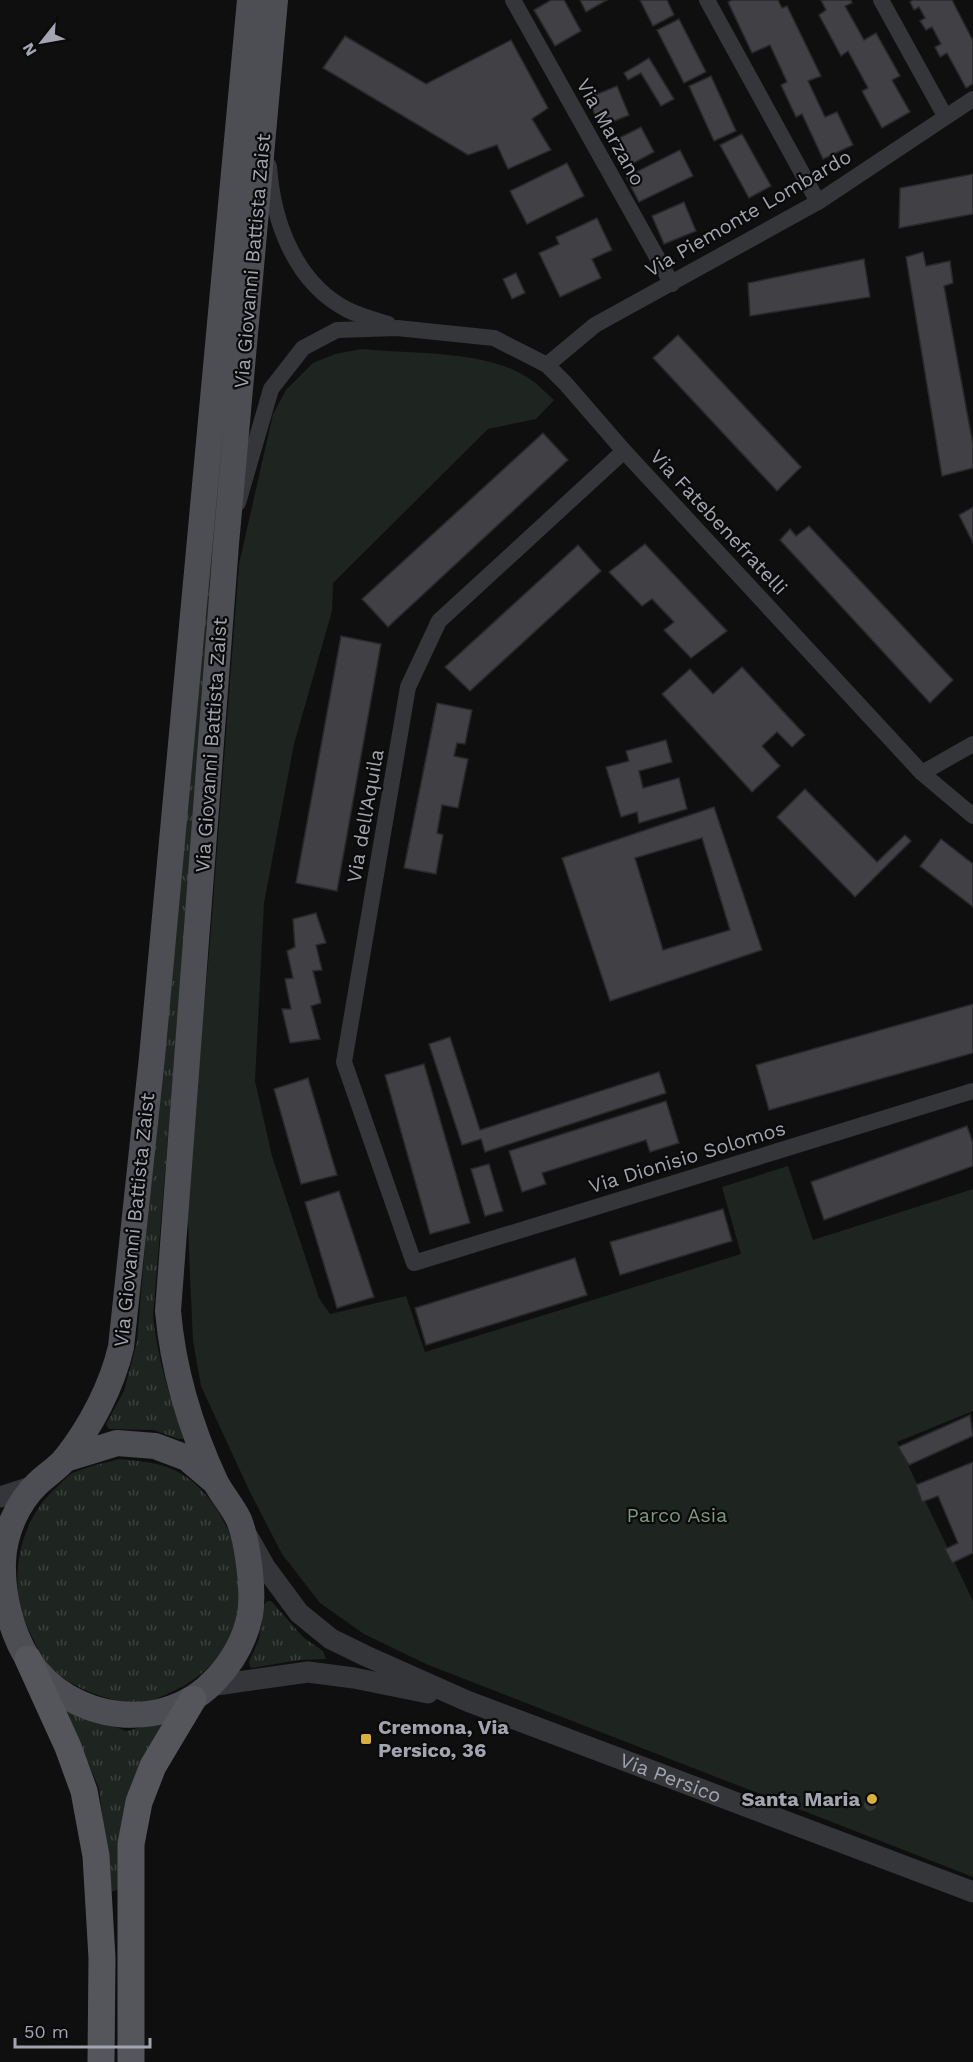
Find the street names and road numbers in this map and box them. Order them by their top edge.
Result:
street label: Via Marzano [572,74,650,190]
street label: Via Giovanni Battista Zaist [229,132,275,389]
street label: Via Piemonte Lombardo [641,144,855,282]
street label: Via Fatebenefratelli [645,444,793,600]
street label: Via Giovanni Battista Zaist [190,616,232,873]
street label: Via dell'Aquila [341,747,389,885]
street label: Via Giovanni Battista Zaist [109,1091,159,1348]
street label: Via Dionisio Solomos [586,1116,788,1198]
street label: Via Persico [617,1748,725,1808]

